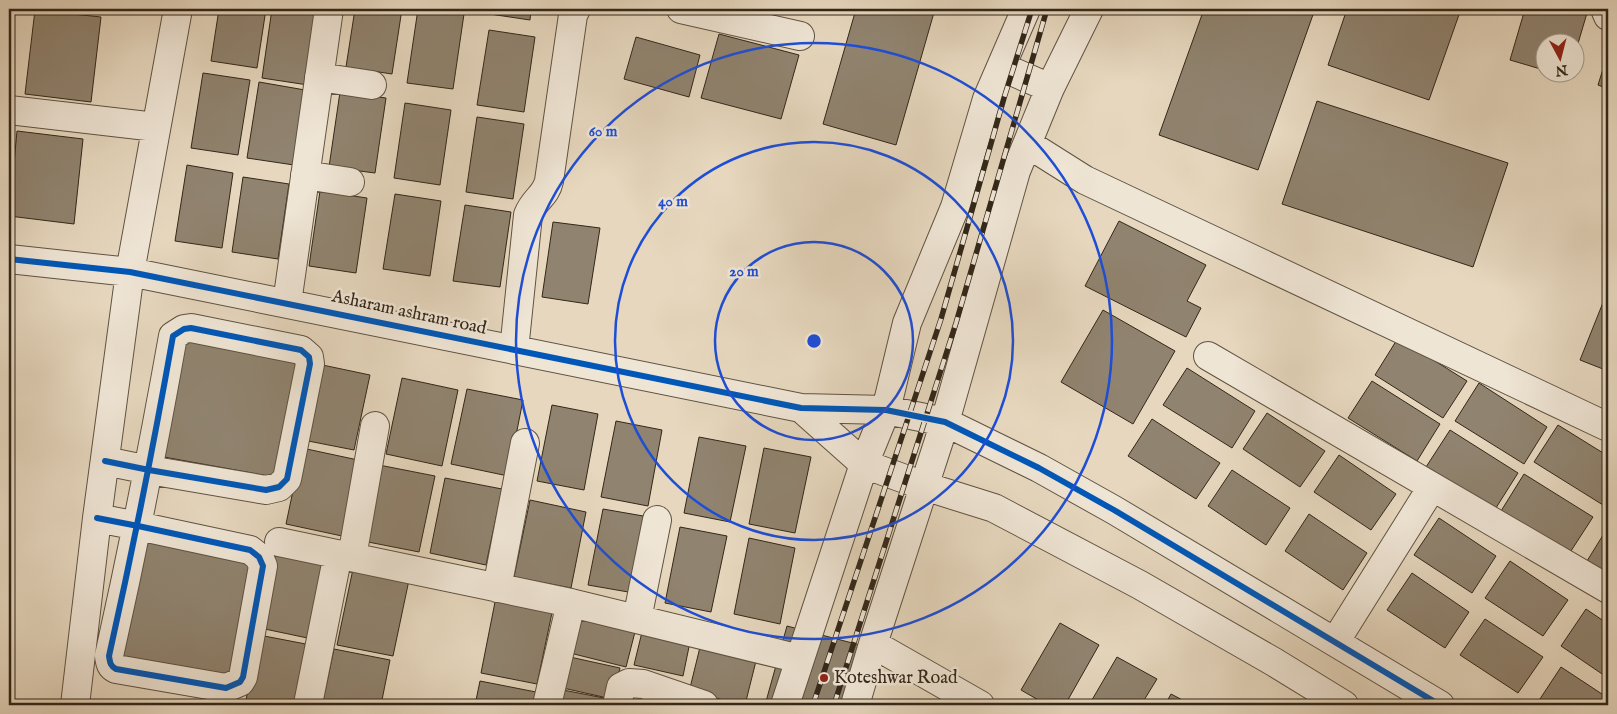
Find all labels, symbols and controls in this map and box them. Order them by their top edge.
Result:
north arrow [1534,32,1584,82]
text: N [1554,60,1570,80]
text: 60 m [589,122,618,141]
text: 40 m [658,192,688,211]
text: 20 m [729,262,759,281]
street label: Asharam ashram road [329,285,489,341]
centre of rings [805,332,823,350]
place label: Koteshwar Road [834,667,958,690]
marker: Koteshwar Road [818,672,830,684]

